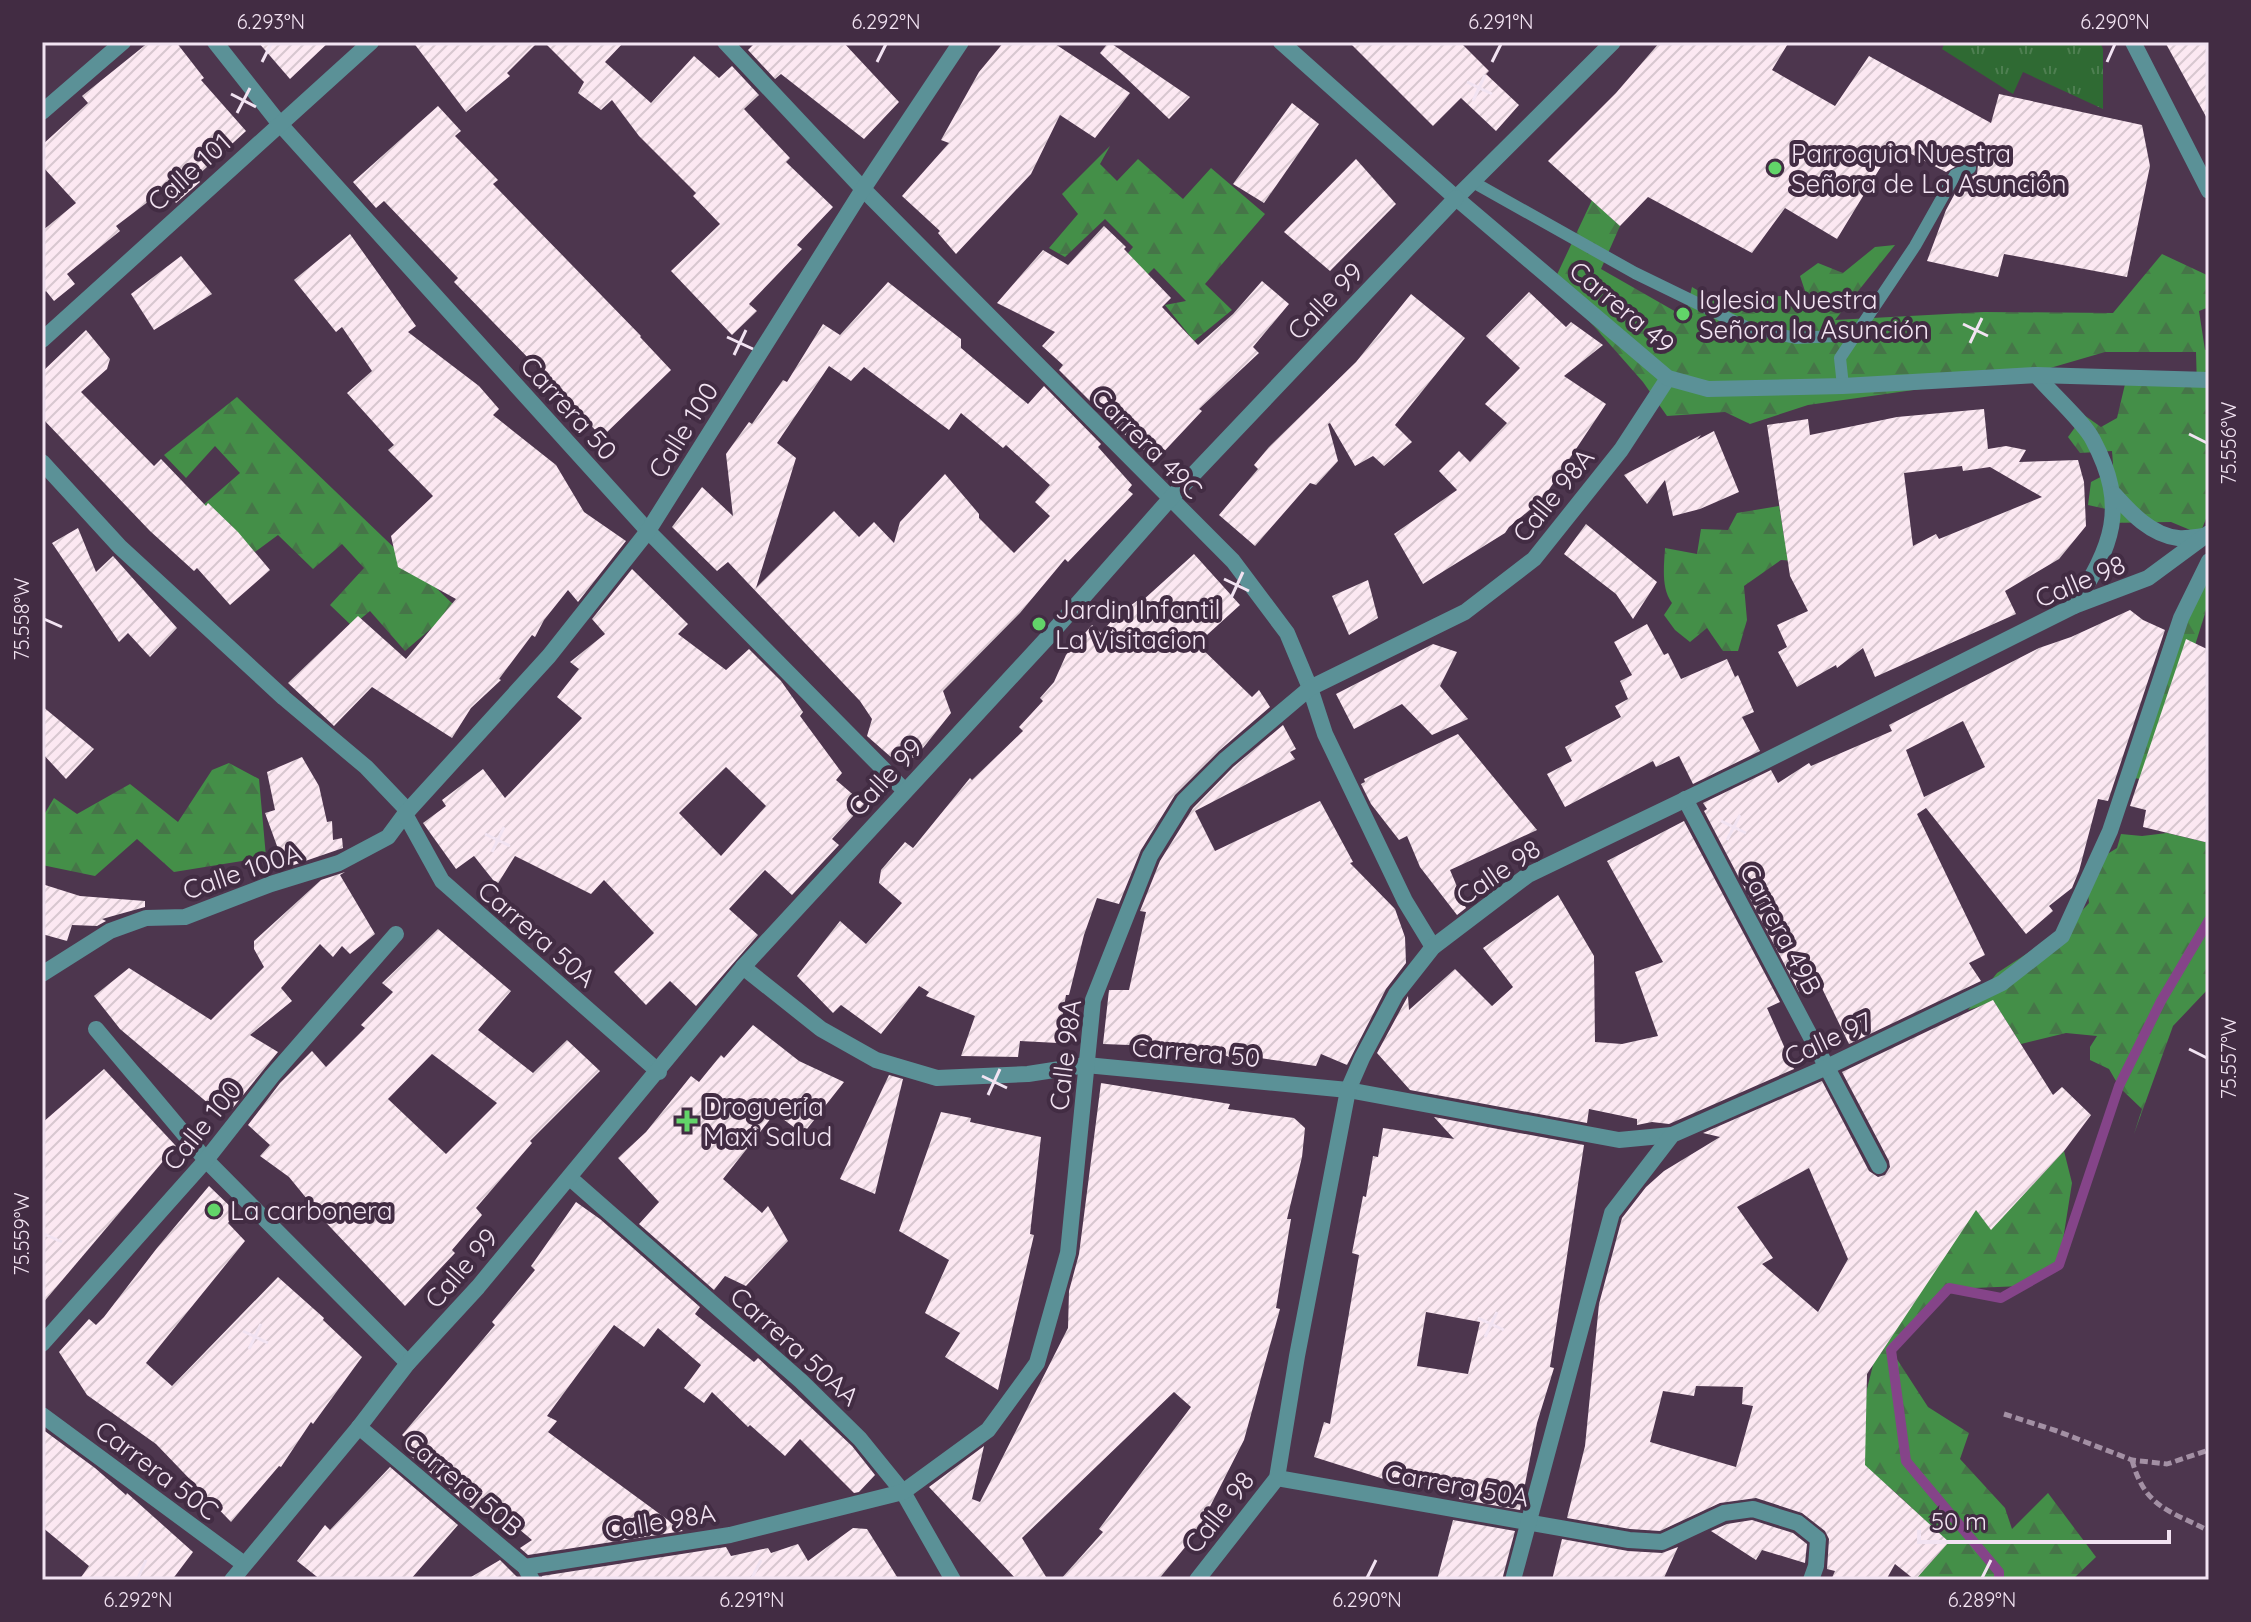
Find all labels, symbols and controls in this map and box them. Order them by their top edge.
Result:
text: 6.293°N [237,9,305,34]
text: 6.292°N [852,9,920,34]
text: 6.291°N [1468,9,1534,34]
text: 6.290°N [2080,9,2150,34]
street label: Calle 101 [140,126,238,218]
place label: Parroquia Nuestra Señora de La Asunción [1791,137,2066,200]
marker: Parroquia Nuestra Señora de La Asunción [1766,159,1784,177]
street label: Carrera 49 [1563,254,1681,360]
street label: Calle 99 [1280,255,1370,347]
place label: Iglesia Nuestra Señora la Asunción [1699,283,1929,346]
marker: Iglesia Nuestra Señora la Asunción [1674,305,1692,323]
street label: Carrera 50 [514,349,624,467]
street label: Calle 100 [641,376,725,484]
street label: Carrera 49C [1084,380,1210,506]
text: 75.556°W [2216,402,2241,484]
street label: Calle 98A [1505,441,1601,549]
street label: Calle 98 [2030,547,2130,615]
text: 75.558°W [9,578,34,660]
place label: Jardin Infantil La Visitacion [1055,593,1221,656]
marker: Jardin Infantil La Visitacion [1030,615,1048,633]
street label: Calle 99 [840,731,930,823]
street label: Calle 98 [1449,832,1547,912]
street label: Calle 100A [178,835,306,907]
street label: Carrera 49B [1733,858,1829,1000]
street label: Carrera 50A [471,874,603,994]
street label: Calle 98A [1042,997,1088,1112]
street label: Calle 97 [1779,1004,1877,1074]
text: 75.557°W [2216,1017,2241,1099]
street label: Carrera 50 [1130,1030,1262,1074]
street label: Calle 100 [156,1073,248,1177]
place label: Droguería Maxi Salud [703,1090,832,1153]
marker: Droguería Maxi Salud [678,1112,696,1130]
text: 75.559°W [9,1192,34,1276]
place label: La carbonera [230,1194,393,1227]
marker: La carbonera [205,1201,223,1219]
street label: Calle 99 [417,1221,505,1315]
street label: Carrera 50AA [724,1279,867,1413]
street label: Carrera 50C [89,1413,225,1527]
street label: Carrera 50B [396,1424,530,1544]
street label: Carrera 50A [1382,1456,1532,1514]
street label: Calle 98 [1177,1464,1261,1560]
scale bar [1919,1494,2169,1544]
street label: Calle 98A [602,1496,718,1546]
text: 50 m [1931,1506,1987,1536]
text: 6.292°N [104,1587,172,1612]
text: 6.291°N [719,1587,785,1612]
text: 6.290°N [1332,1587,1402,1612]
text: 6.289°N [1948,1587,2016,1612]

